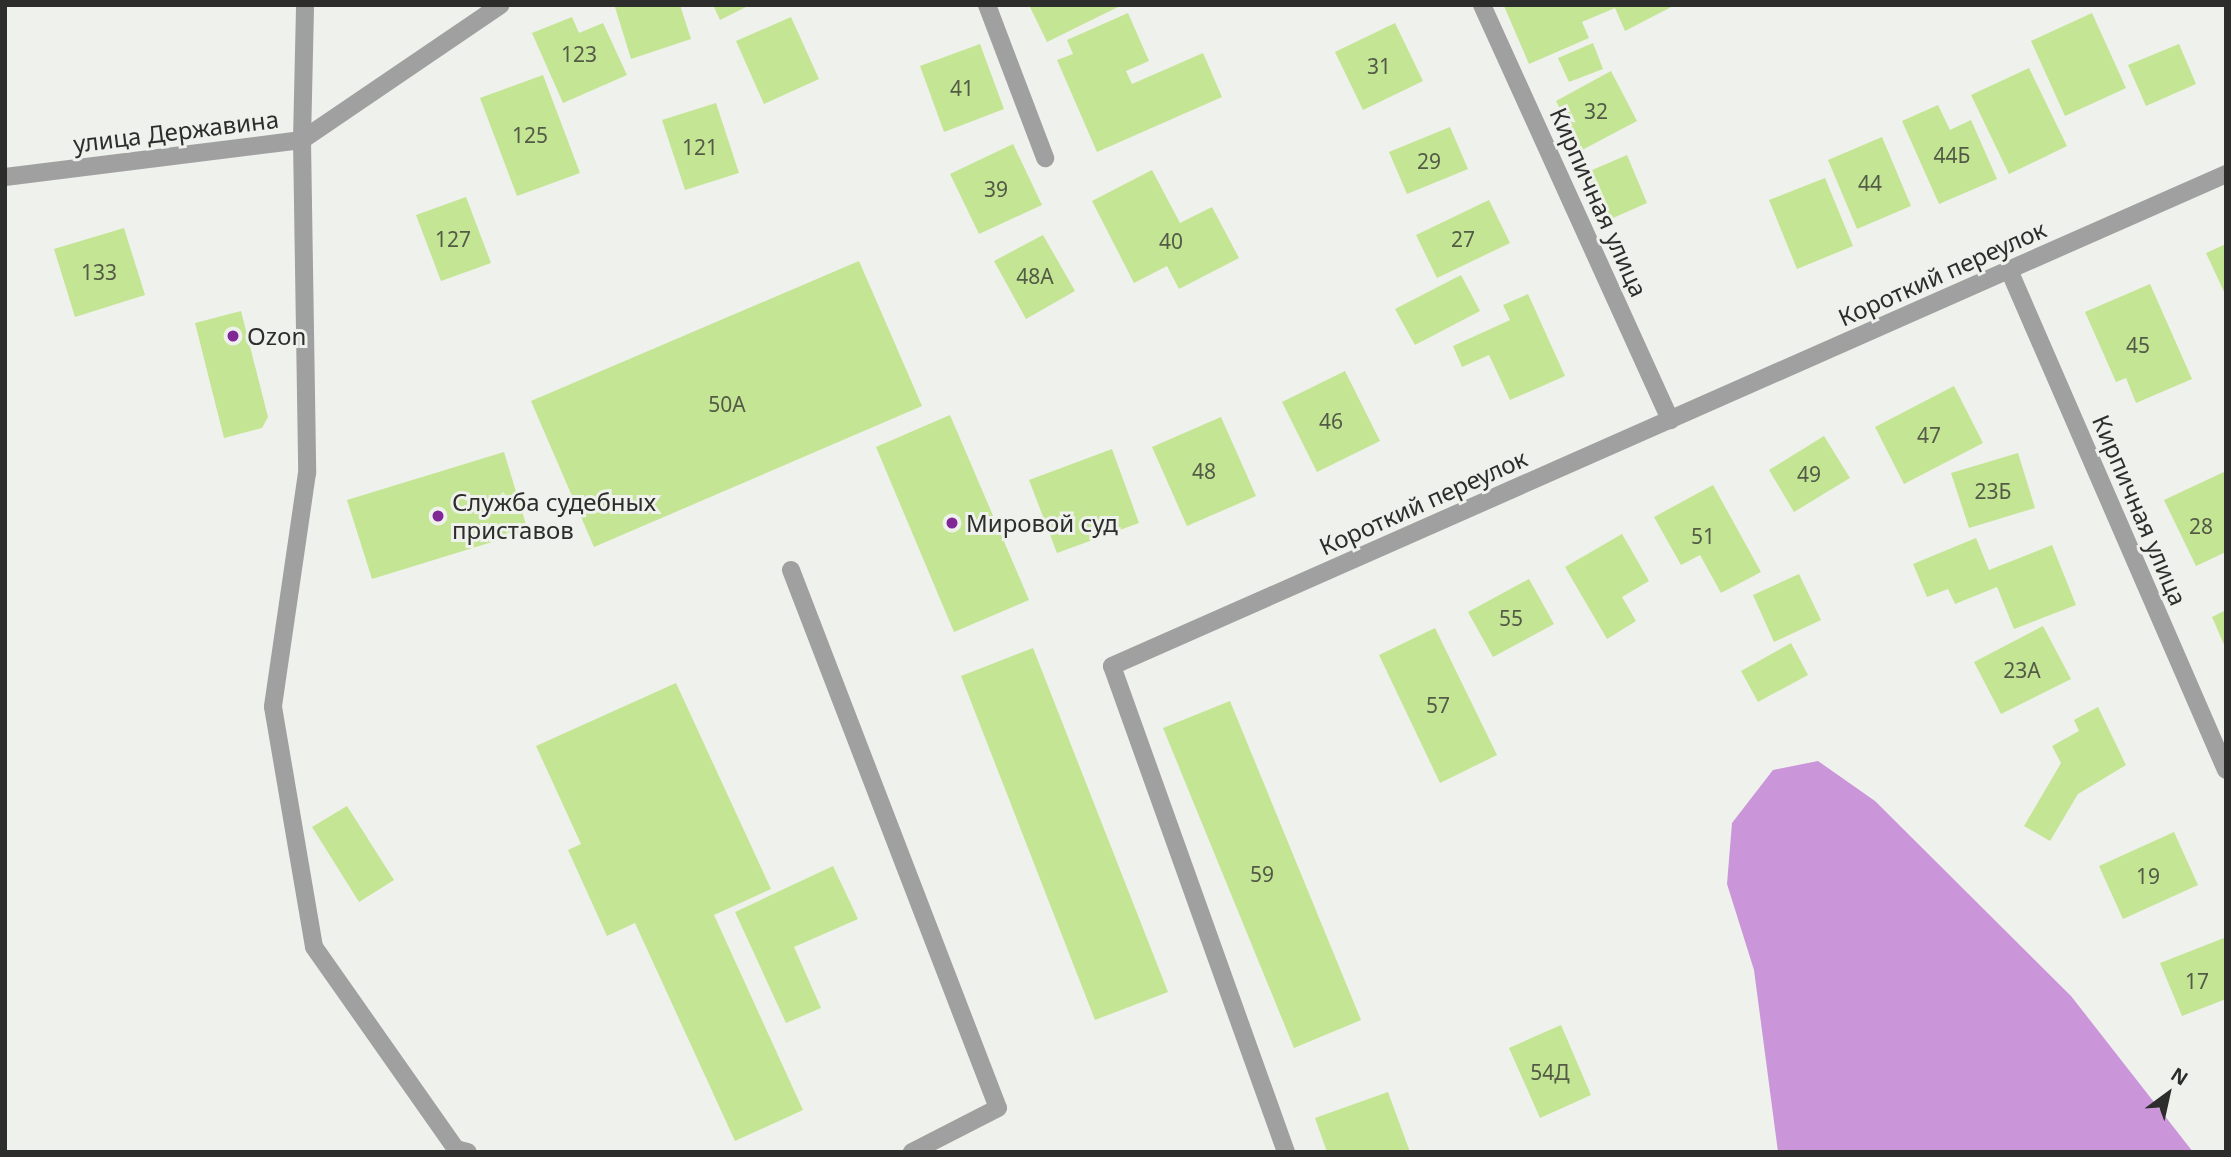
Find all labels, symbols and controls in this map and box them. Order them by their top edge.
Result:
house number: 123 [561,41,597,67]
house number: 31 [1367,53,1391,79]
house number: 41 [950,75,974,101]
house number: 32 [1584,98,1608,124]
street label: Кирпичная улица [1544,103,1654,301]
street label: улица Державина [72,104,280,158]
house number: 125 [512,122,548,148]
house number: 121 [682,134,718,160]
house number: 44Б [1934,142,1970,168]
house number: 29 [1417,148,1441,174]
house number: 44 [1858,170,1882,196]
house number: 39 [984,176,1008,202]
street label: Короткий переулок [1834,214,2050,332]
house number: 127 [435,226,471,252]
house number: 27 [1451,226,1475,252]
house number: 40 [1159,228,1183,254]
house number: 133 [81,259,117,285]
house number: 48А [1016,263,1054,289]
place label: Ozon [247,322,306,350]
marker: Ozon [225,328,241,344]
house number: 45 [2126,332,2150,358]
house number: 50А [708,391,746,417]
house number: 46 [1319,408,1343,434]
street label: Кирпичная улица [2087,410,2193,610]
house number: 47 [1917,422,1941,448]
street label: Короткий переулок [1315,443,1531,561]
house number: 48 [1192,458,1216,484]
house number: 49 [1797,461,1821,487]
house number: 23Б [1975,478,2011,504]
place label: Служба судебных приставов [452,488,656,544]
marker: Служба судебных приставов [430,508,446,524]
place label: Мировой суд [966,509,1118,537]
house number: 28 [2189,513,2213,539]
marker: Мировой суд [944,515,960,531]
house number: 51 [1691,523,1715,549]
house number: 55 [1499,605,1523,631]
house number: 23А [2003,657,2041,683]
house number: 57 [1426,692,1450,718]
house number: 59 [1250,861,1274,887]
house number: 19 [2136,863,2160,889]
house number: 17 [2185,968,2209,994]
house number: 54Д [1530,1059,1570,1085]
north arrow [2133,1059,2203,1129]
text: N [2166,1061,2193,1091]

